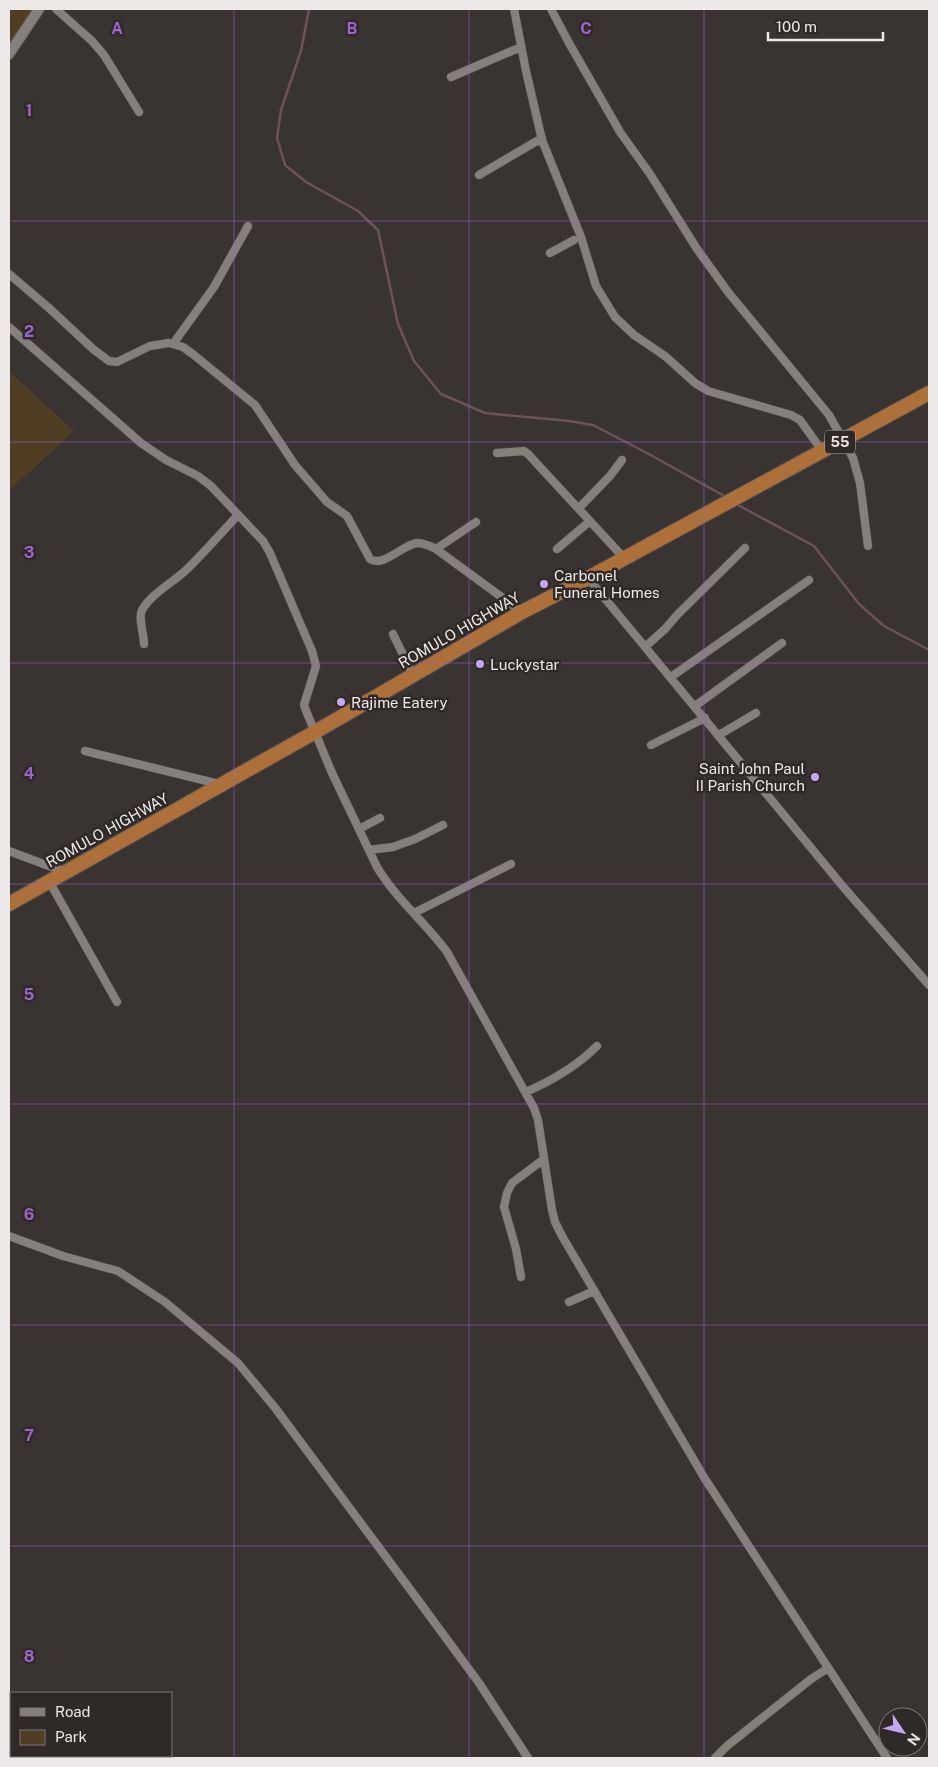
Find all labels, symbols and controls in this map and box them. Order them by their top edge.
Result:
scale bar [768,10,883,42]
text: 100 m [776,18,817,35]
text: A [111,19,123,38]
text: B [347,19,358,38]
text: C [580,19,592,38]
text: 1 [26,101,32,120]
text: 2 [24,322,34,341]
road number: 55 [825,431,855,454]
text: 3 [24,543,34,562]
place label: Carbonel Funeral Homes [554,567,660,601]
marker: Carbonel Funeral Homes [538,578,550,590]
street label: ROMULO HIGHWAY [395,588,523,672]
place label: Luckystar [490,656,559,673]
marker: Luckystar [474,658,486,670]
place label: Rajime Eatery [351,694,448,711]
marker: Rajime Eatery [335,696,347,708]
place label: Saint John Paul II Parish Church [695,760,805,794]
text: 4 [24,764,35,783]
marker: Saint John Paul II Parish Church [809,771,821,783]
street label: ROMULO HIGHWAY [43,789,171,871]
text: 5 [24,985,35,1004]
text: 6 [24,1205,34,1224]
text: 7 [24,1426,34,1445]
text: 8 [24,1647,35,1666]
legend [10,1692,172,1757]
text: Road [55,1703,91,1720]
north arrow [878,1707,928,1757]
text: Park [55,1728,87,1745]
text: N [904,1730,923,1749]

